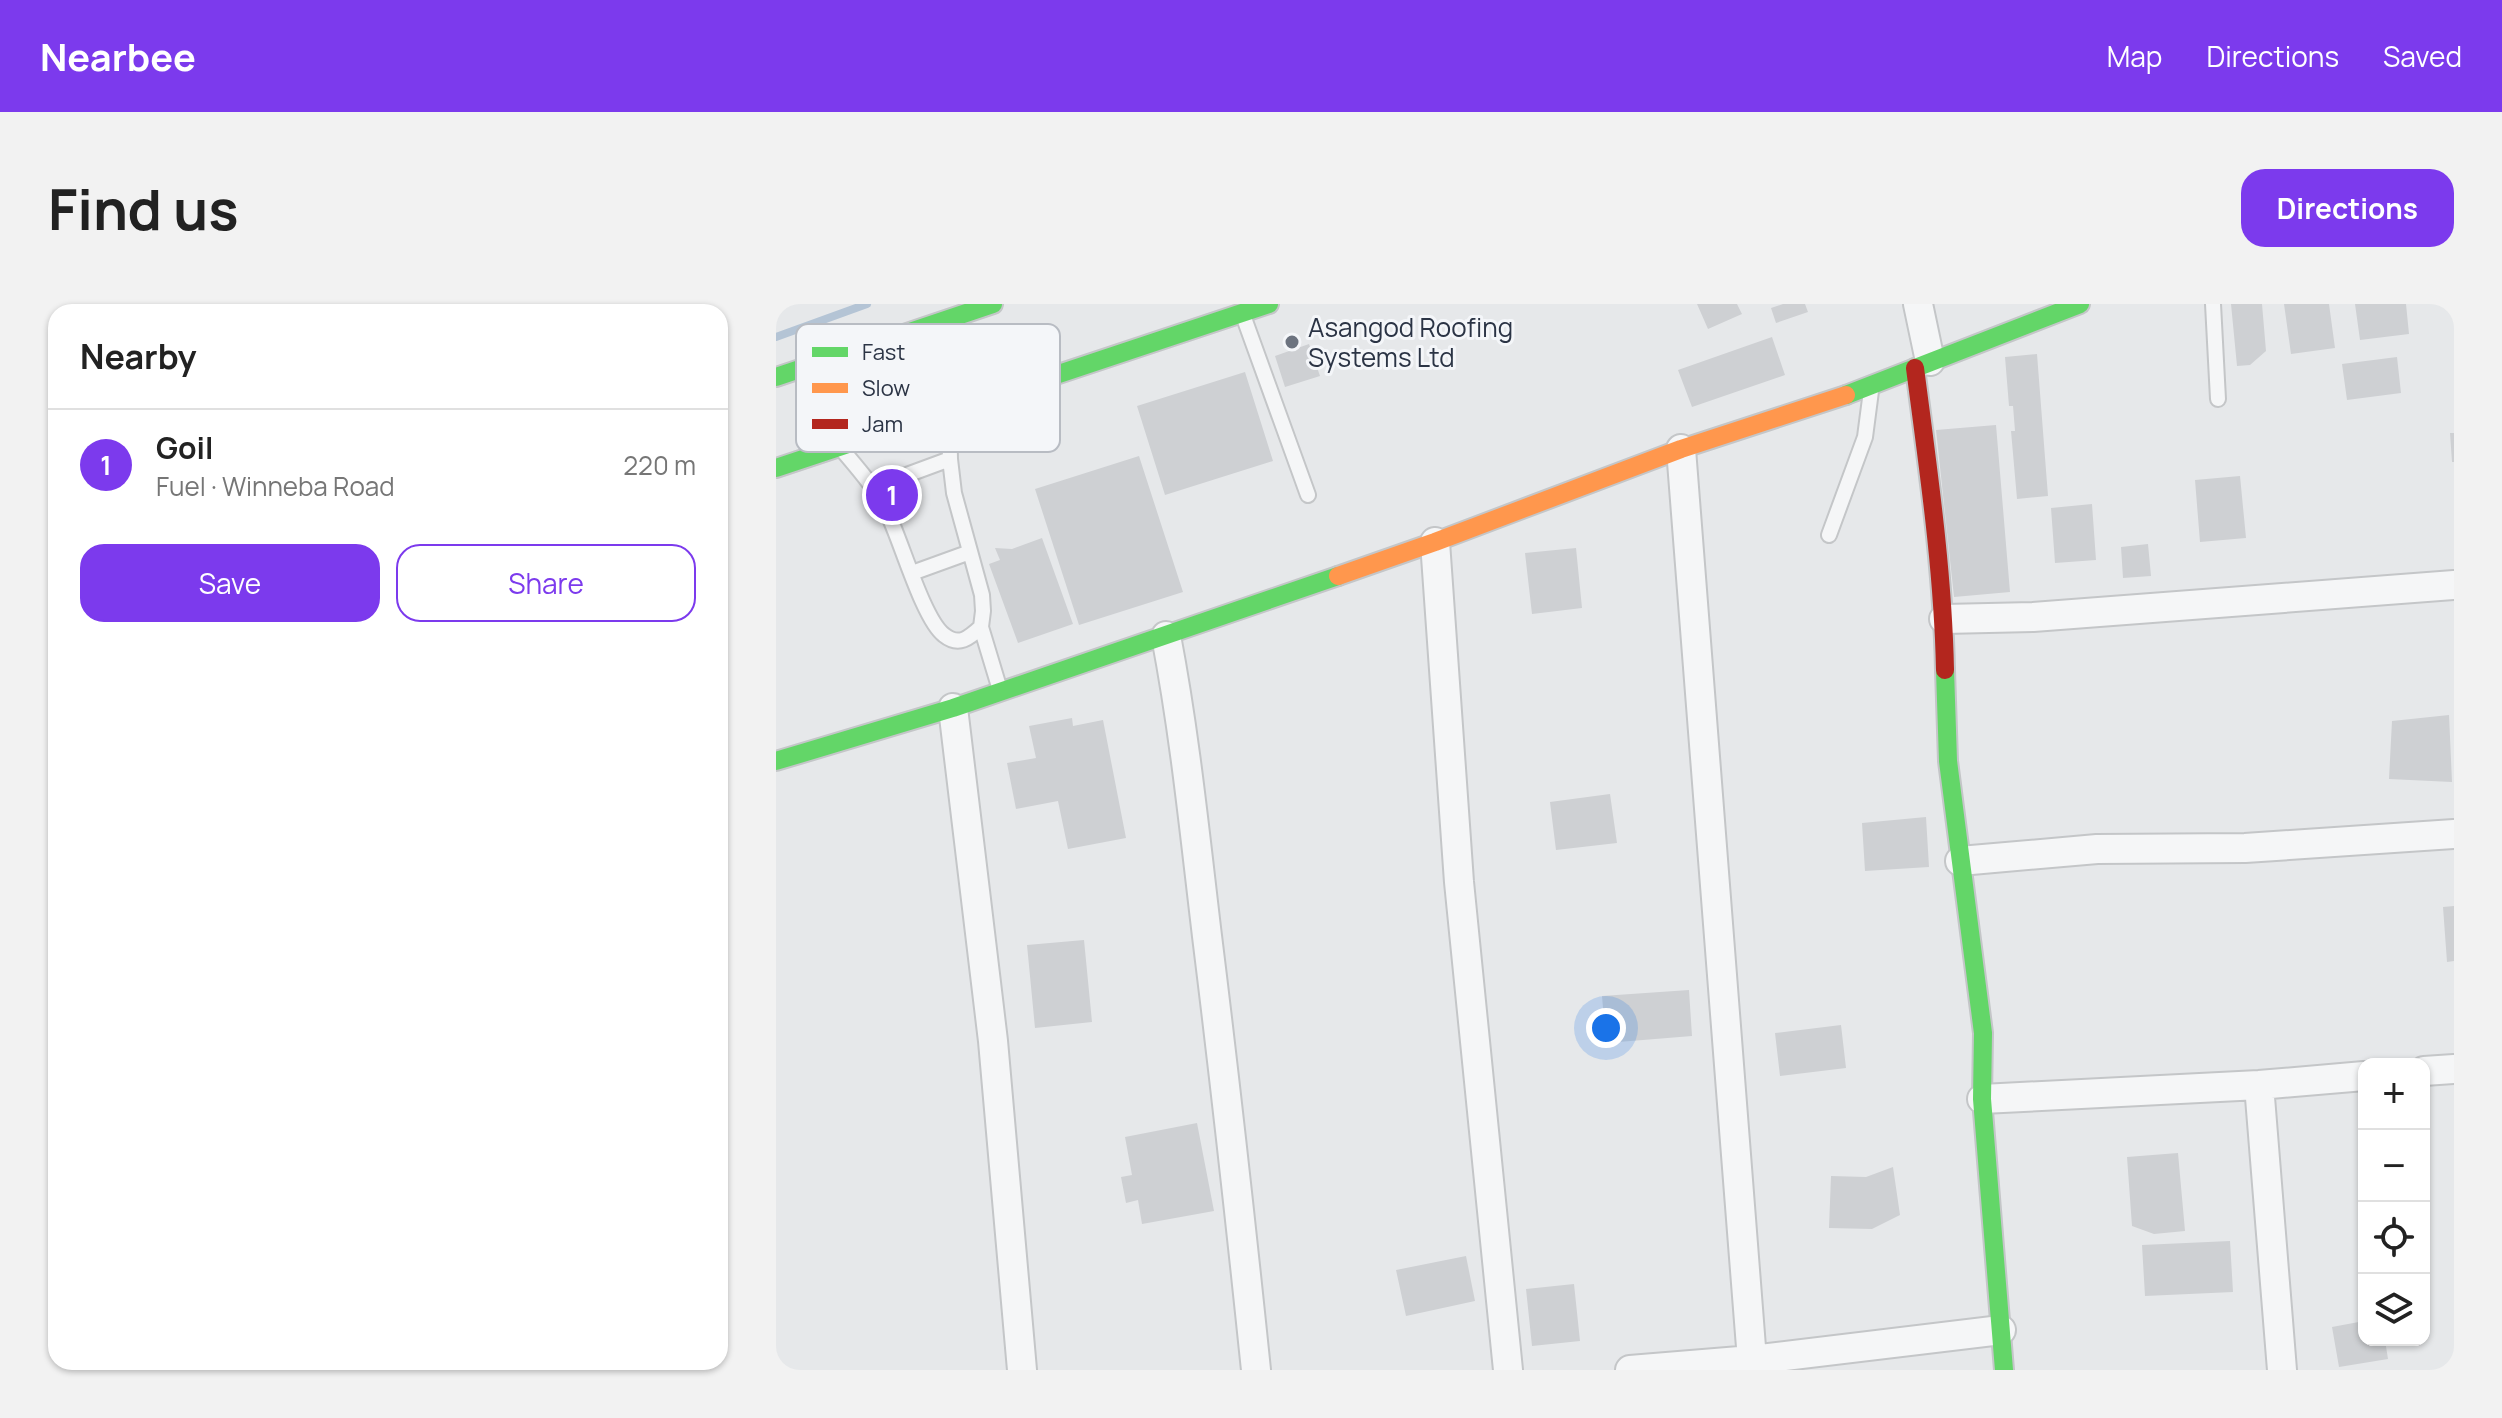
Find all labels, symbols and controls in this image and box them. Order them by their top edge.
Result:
text: Nearbee [40,30,196,82]
text: Map [2107,37,2162,75]
text: Directions [2206,37,2339,75]
text: Saved [2383,37,2462,75]
button: Directions [2241,169,2454,247]
text: Find us [48,170,239,247]
place label: Asangod Roofing Systems Ltd [1308,309,1513,375]
legend [796,324,1060,452]
text: Nearby [80,333,196,379]
marker: Asangod Roofing Systems Ltd [1283,333,1301,351]
text: Fast [862,337,905,367]
text: Slow [862,373,910,403]
text: Jam [862,409,903,439]
text: Goil [156,427,213,468]
text: 1 [100,447,112,483]
text: 220 m [623,447,696,483]
pin: 1 [866,465,918,525]
text: Fuel · Winneba Road [156,468,395,504]
button: Save [80,544,380,622]
button: Share [396,544,696,622]
your location [1586,1008,1626,1048]
map controls [2358,1058,2430,1346]
button: + [2358,1058,2430,1130]
button: − [2358,1130,2430,1202]
button: locate [2358,1202,2430,1274]
button: layers [2358,1274,2430,1346]

